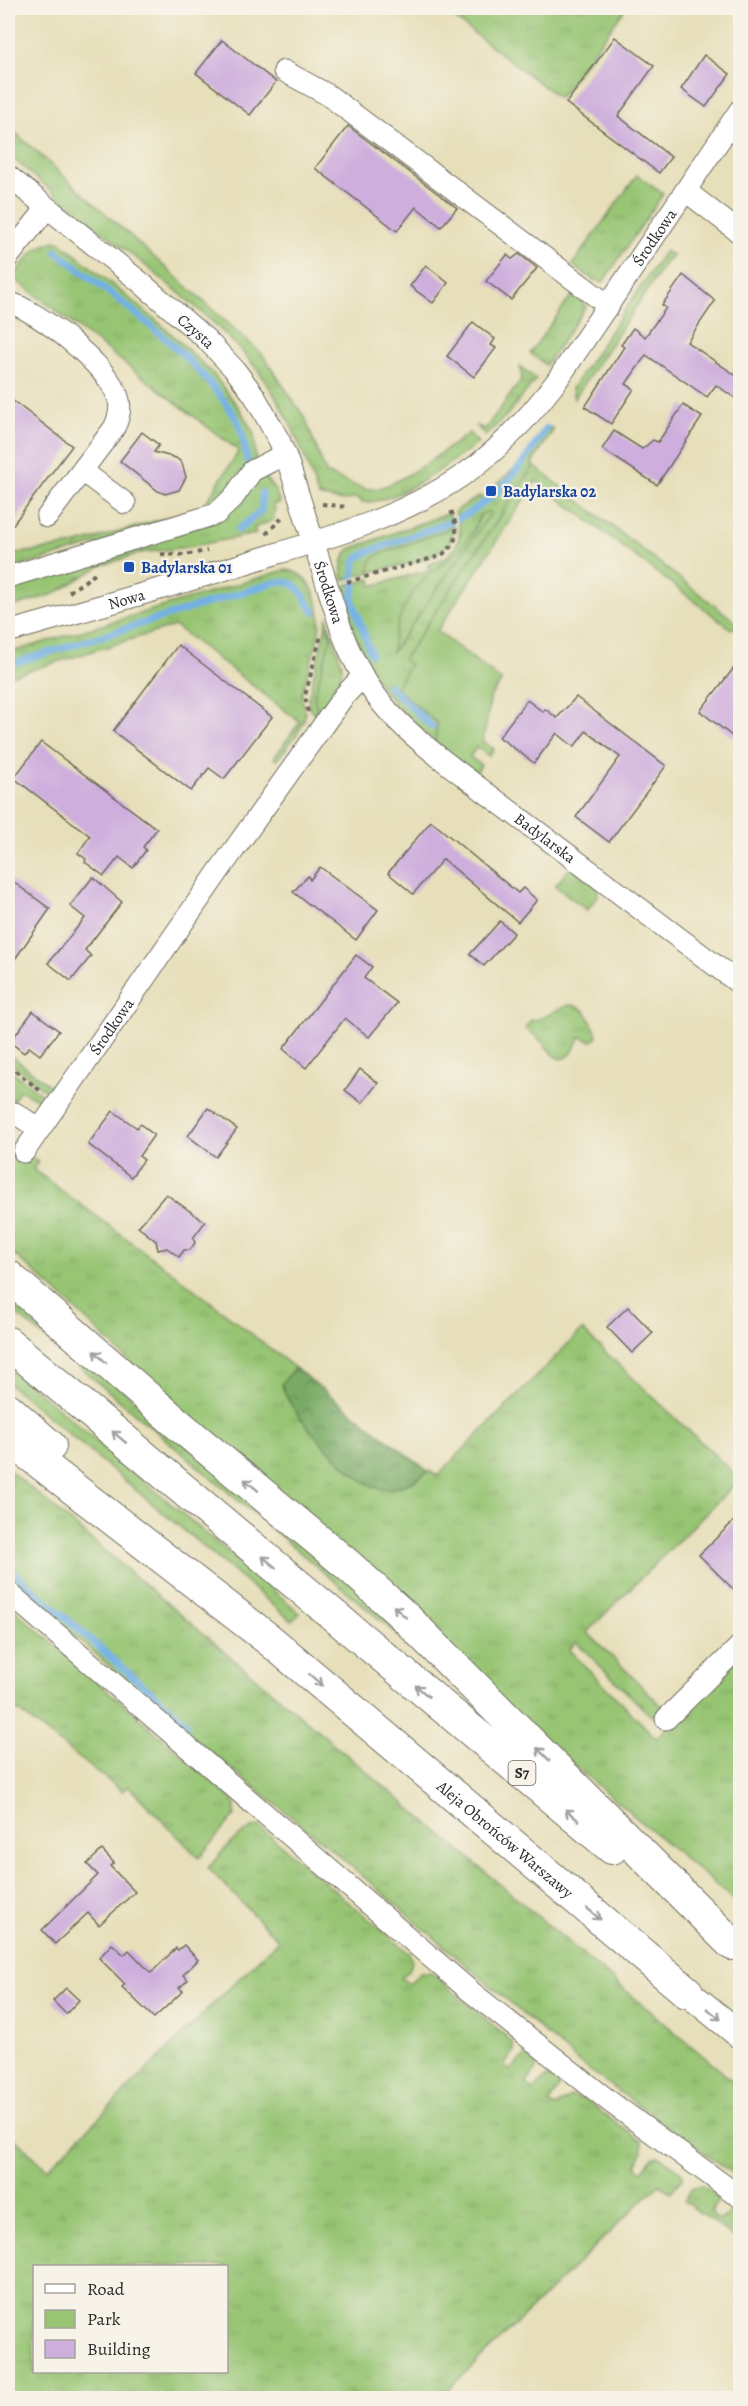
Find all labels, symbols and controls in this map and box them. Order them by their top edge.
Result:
street label: Środkowa [628,204,682,271]
street label: Czysta [172,309,220,354]
place label: Badylarska 02 [503,481,596,503]
marker: Badylarska 02 [484,484,498,498]
place label: Badylarska 01 [141,557,232,579]
street label: Środkowa [308,558,349,627]
marker: Badylarska 01 [122,560,136,574]
street label: Nowa [106,584,148,615]
street label: Badylarska [509,808,580,869]
street label: Środkowa [85,994,140,1060]
one-way arrow [93,1350,108,1364]
one-way arrow [111,1430,127,1443]
one-way arrow [244,1479,260,1492]
one-way arrow [261,1556,277,1569]
one-way arrow [392,1605,407,1619]
one-way arrow [309,1673,324,1687]
one-way arrow [414,1684,430,1697]
one-way arrow [536,1746,550,1761]
road number: S7 [508,1761,536,1785]
street label: Aleja Obrońców Warszawy [431,1775,578,1904]
one-way arrow [564,1809,580,1822]
one-way arrow [586,1907,601,1921]
one-way arrow [706,2007,722,2020]
legend [33,2265,228,2373]
text: Road [87,2277,125,2301]
text: Park [87,2307,121,2331]
text: Building [87,2337,151,2361]

